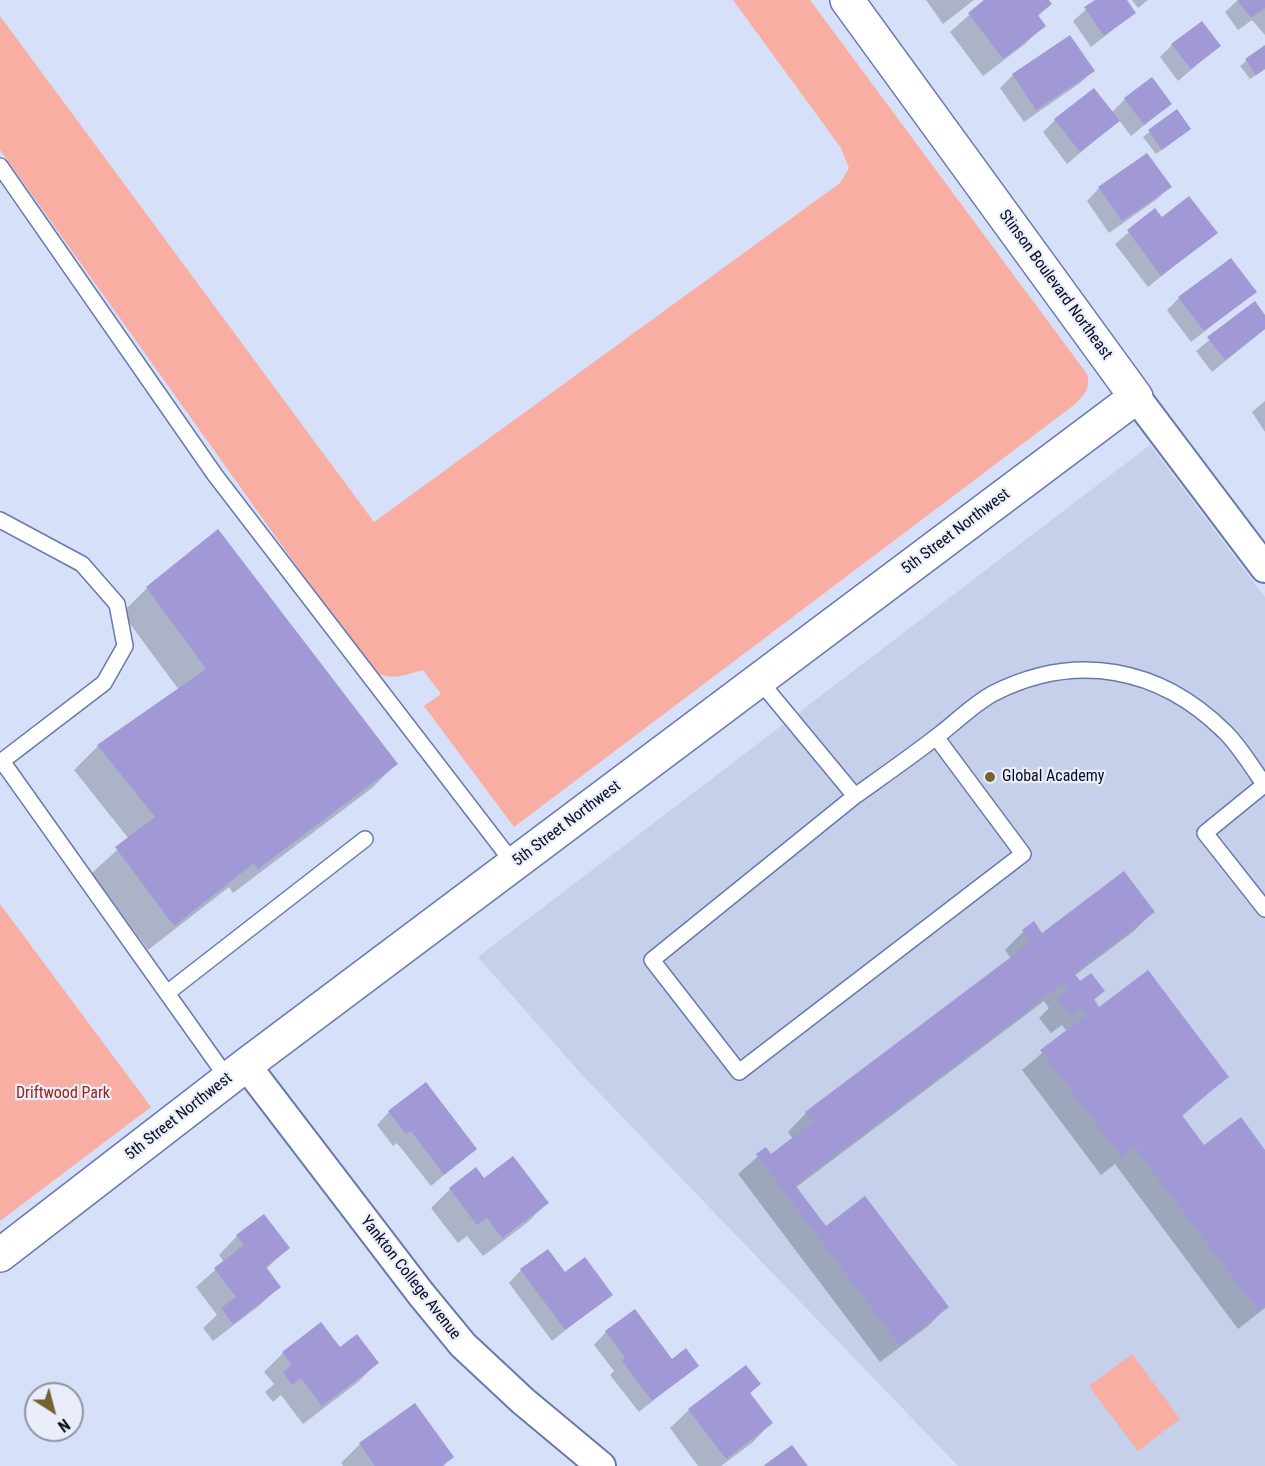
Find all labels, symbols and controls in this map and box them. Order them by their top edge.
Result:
street label: Stinson Boulevard Northeast [994,206,1116,364]
street label: 5th Street Northwest [898,485,1014,579]
place label: Global Academy [1002,767,1104,787]
marker: Global Academy [983,770,997,784]
street label: 5th Street Northwest [509,777,625,871]
street label: 5th Street Northwest [122,1069,236,1165]
park label: Driftwood Park [16,1084,110,1104]
street label: Yankton College Avenue [356,1212,464,1344]
north arrow [24,1382,84,1442]
text: N [54,1415,73,1436]

